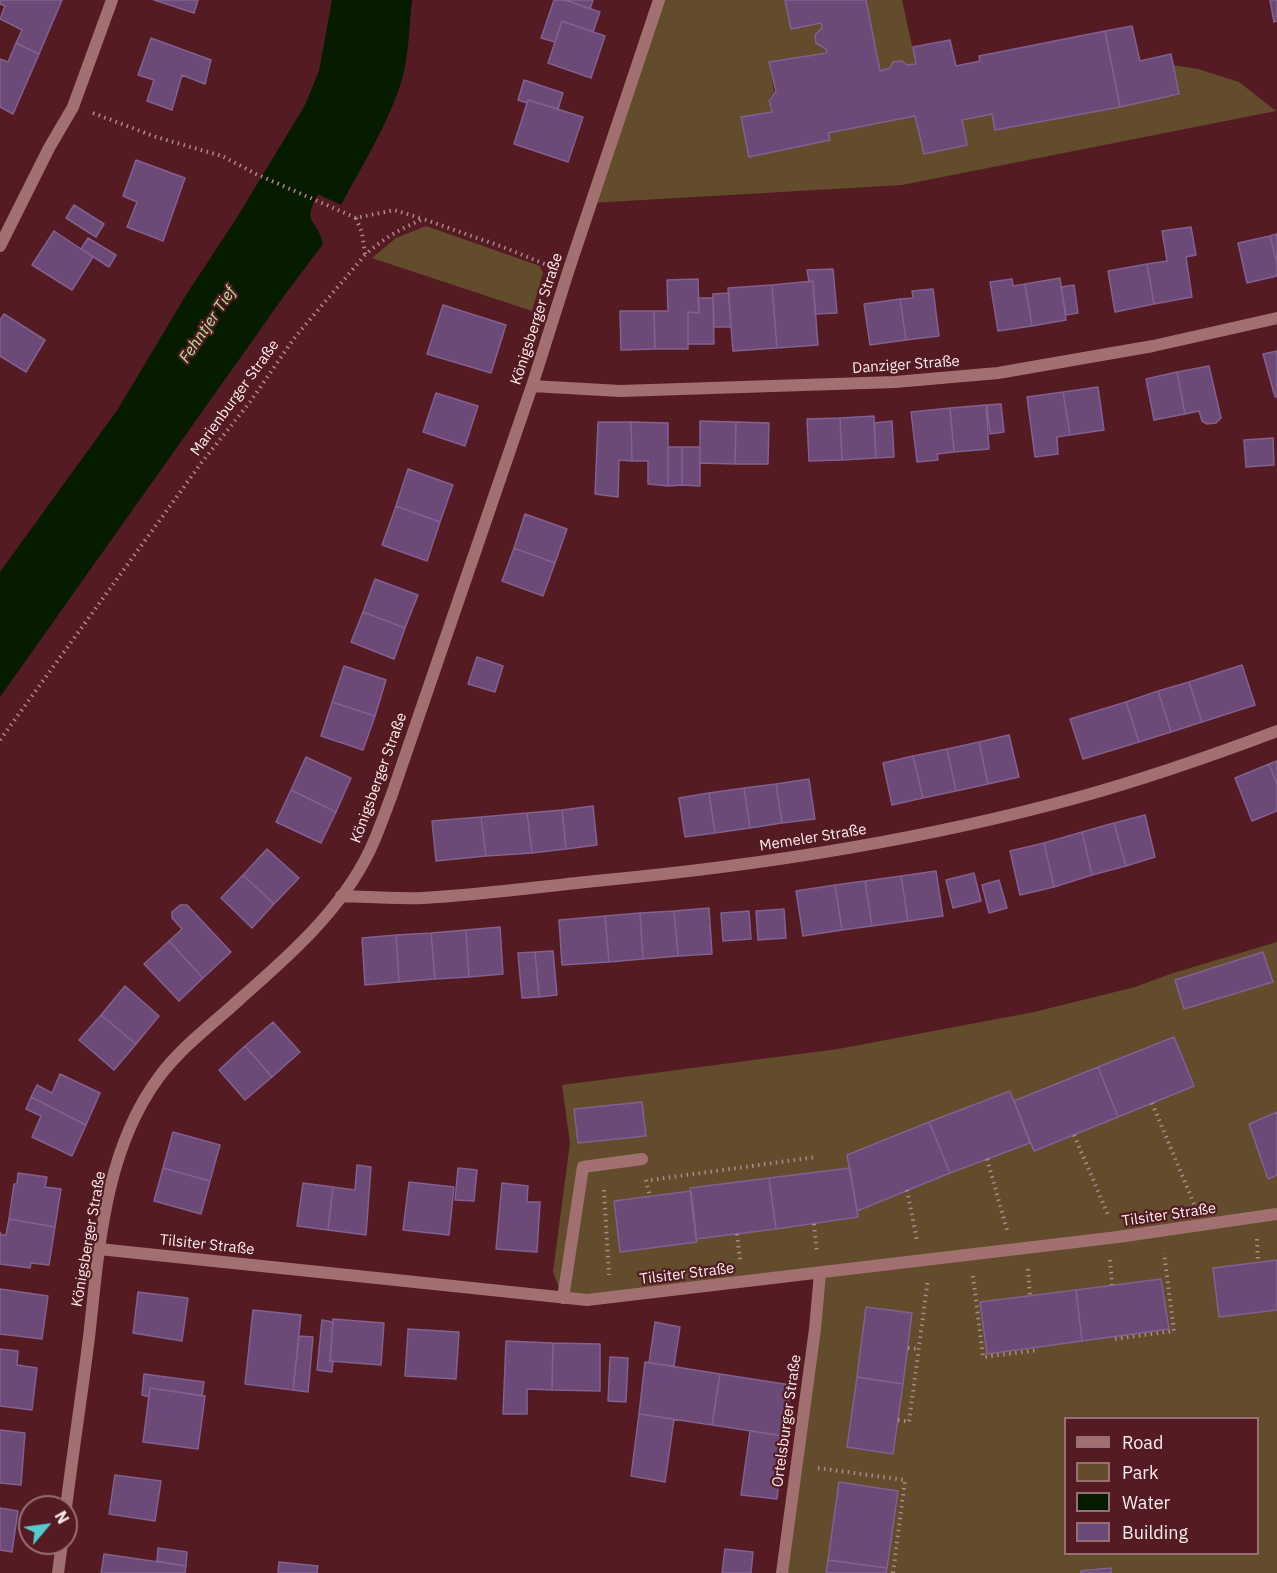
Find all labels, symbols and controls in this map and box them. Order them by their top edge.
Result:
street label: Königsberger Straße [507,251,567,387]
water label: Fehntjer Tief [176,283,240,367]
street label: Marienburger Straße [187,336,283,460]
street label: Danziger Straße [852,352,960,378]
street label: Königsberger Straße [347,710,411,846]
street label: Memeler Straße [758,821,868,855]
street label: Königsberger Straße [68,1170,110,1308]
street label: Tilsiter Straße [1121,1199,1217,1231]
street label: Tilsiter Straße [159,1231,255,1259]
street label: Tilsiter Straße [639,1259,735,1289]
street label: Ortelsburger Straße [769,1354,805,1488]
legend [1064,1417,1259,1555]
text: Road [1122,1431,1163,1454]
text: Park [1122,1461,1158,1484]
text: Water [1122,1491,1170,1514]
north arrow [18,1495,78,1555]
text: N [50,1507,74,1527]
text: Building [1122,1521,1188,1544]

